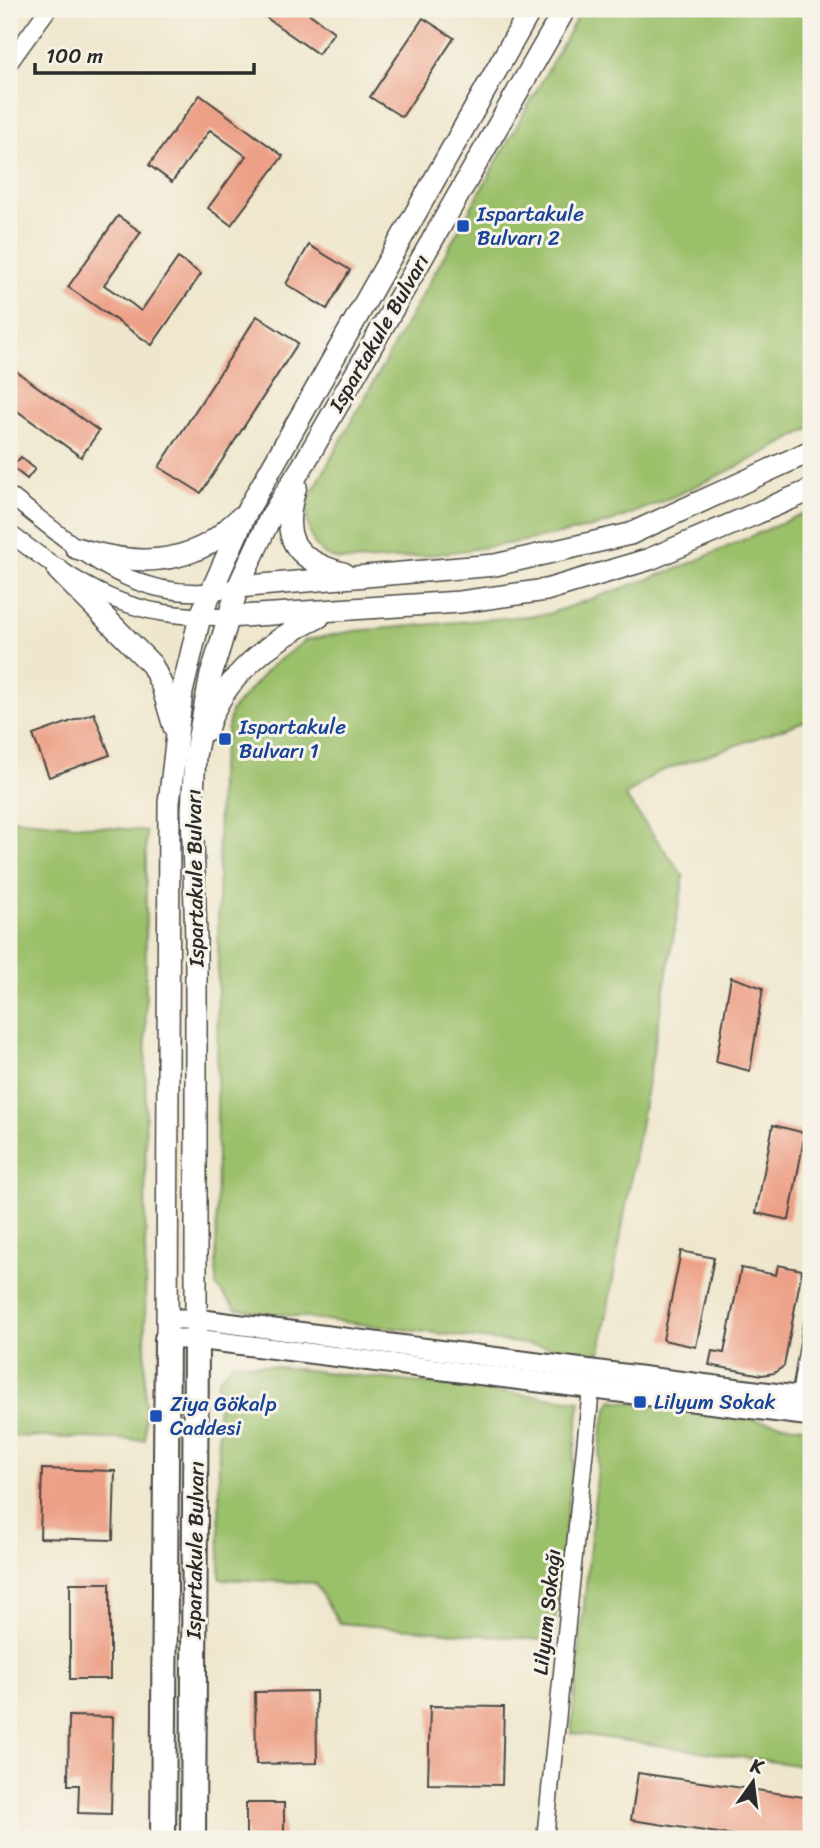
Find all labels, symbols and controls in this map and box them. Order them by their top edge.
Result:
scale bar [35,32,254,76]
text: 100 m [46,37,103,75]
place label: Ispartakule Bulvarı 2 [476,195,584,257]
marker: Ispartakule Bulvarı 2 [455,218,471,234]
street label: Ispartakule Bulvarı [318,246,440,420]
place label: Ispartakule Bulvarı 1 [238,708,346,770]
marker: Ispartakule Bulvarı 1 [217,731,233,747]
street label: Ispartakule Bulvarı [174,789,216,968]
place label: Lilyum Sokak [654,1383,776,1421]
place label: Ziya Gökalp Caddesi [170,1385,277,1447]
marker: Lilyum Sokak [632,1394,648,1410]
marker: Ziya Gökalp Caddesi [148,1408,164,1424]
street label: Ispartakule Bulvarı [174,1461,216,1640]
street label: Lilyum Sokağı [521,1547,573,1677]
north arrow [718,1746,788,1816]
text: K [746,1748,768,1784]

